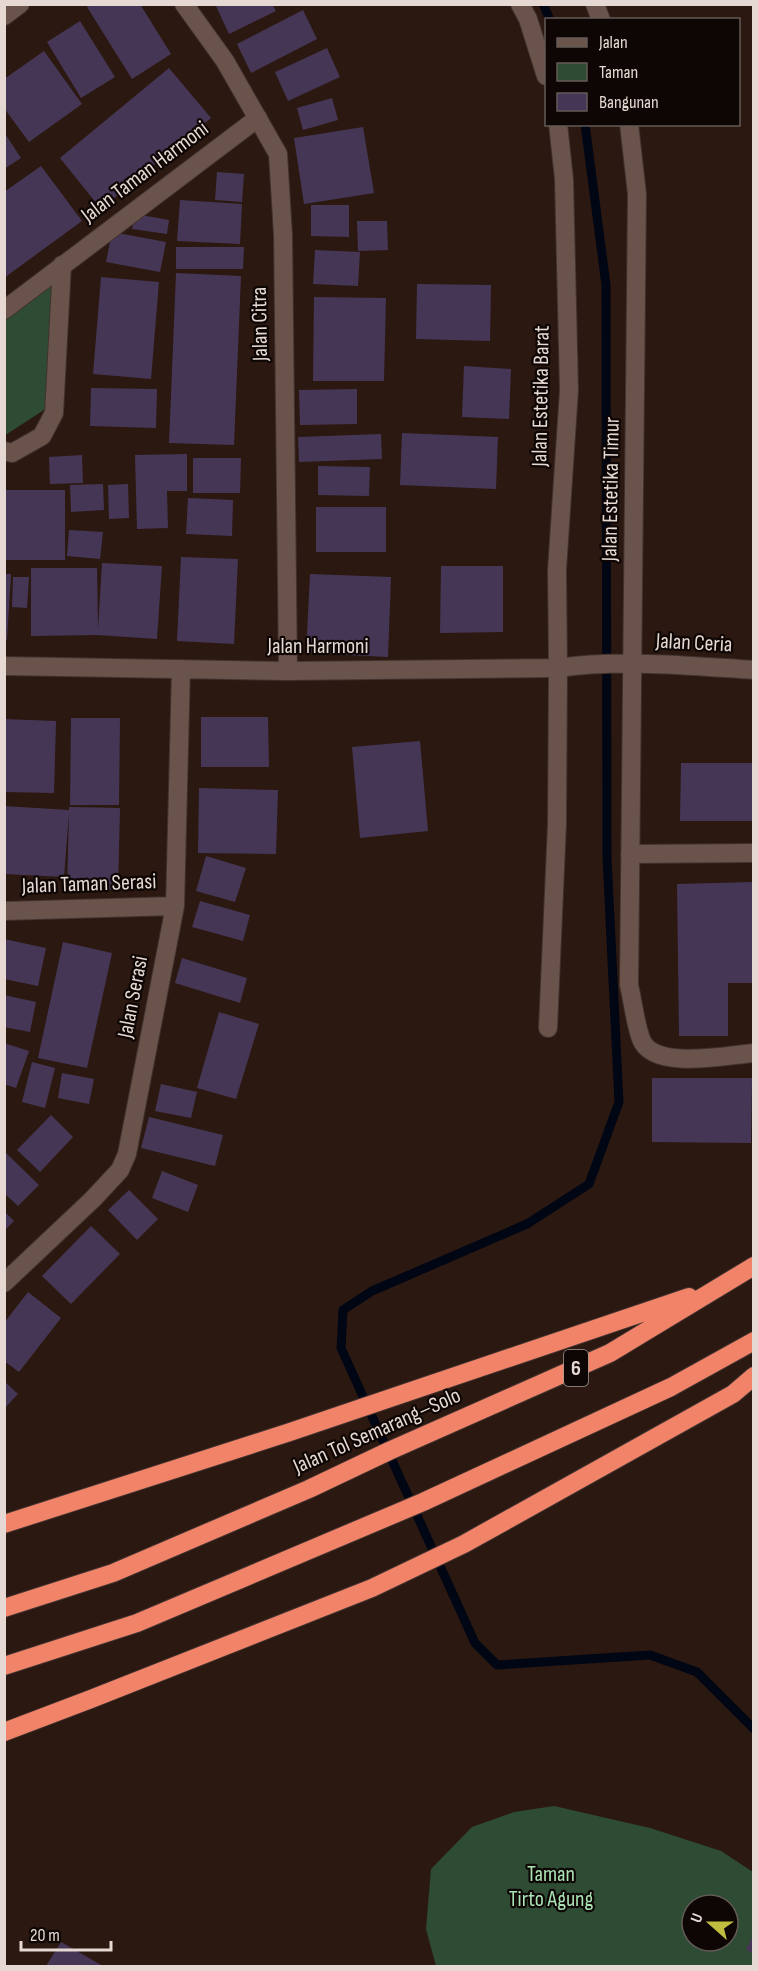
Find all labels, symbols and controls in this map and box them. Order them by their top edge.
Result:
legend [545,18,740,126]
text: Jalan [598,32,628,53]
text: Taman [599,62,638,83]
text: Bangunan [599,92,659,113]
street label: Jalan Taman Harmoni [75,115,214,229]
street label: Jalan Citra [246,287,274,362]
street label: Jalan Estetika Barat [526,325,556,468]
street label: Jalan Estetika Timur [596,416,626,563]
street label: Jalan Ceria [654,627,733,658]
street label: Jalan Harmoni [266,633,369,660]
street label: Jalan Taman Serasi [20,868,157,900]
street label: Jalan Serasi [112,954,154,1041]
road number: 6 [564,1350,588,1386]
street label: Jalan Tol Semarang–Solo [288,1382,465,1480]
park label: Taman Tirto Agung [509,1861,594,1913]
north arrow [680,1893,740,1953]
text: U [687,1911,708,1925]
scale bar [21,1914,111,1952]
text: 20 m [30,1925,60,1946]

